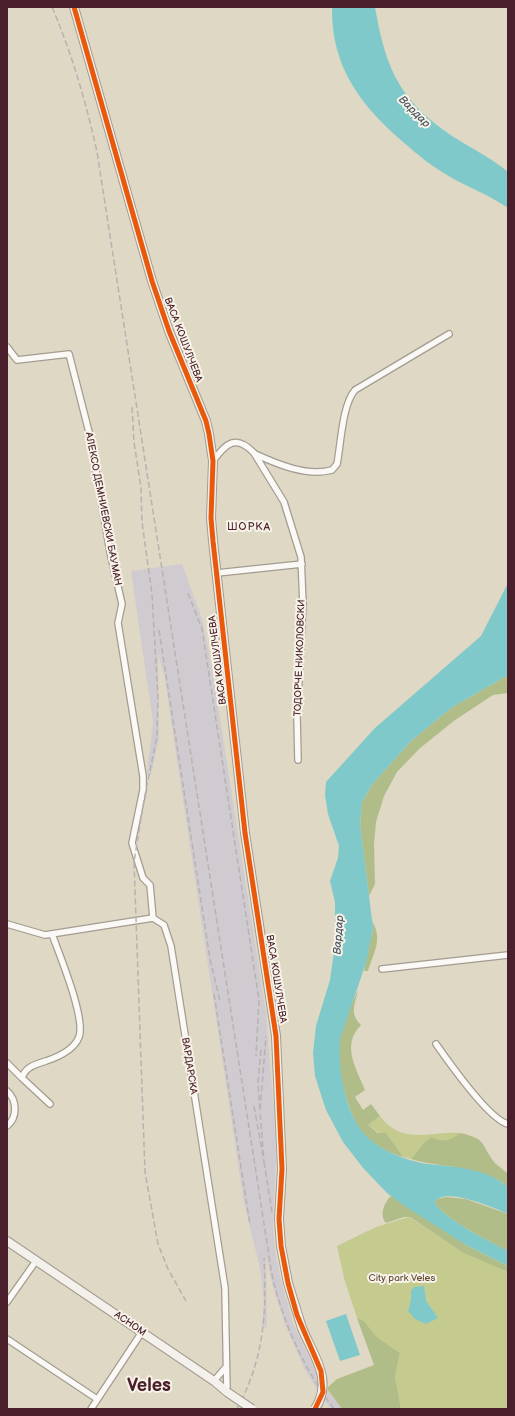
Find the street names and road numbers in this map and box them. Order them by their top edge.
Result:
street label: ВАСА КОШУЛЧЕВА [161,296,205,384]
street label: АЛЕКСО ДЕМНИЕВСКИ БАУМАН [82,431,124,587]
street label: ТОДОРЧЕ НИКОЛОВСКИ [292,599,308,717]
street label: ВАСА КОШУЛЧЕВА [207,615,229,705]
street label: ВАСА КОШУЛЧЕВА [263,934,289,1024]
street label: ВАРДАРСКА [179,1037,199,1095]
street label: АСНОМ [112,1309,148,1339]

